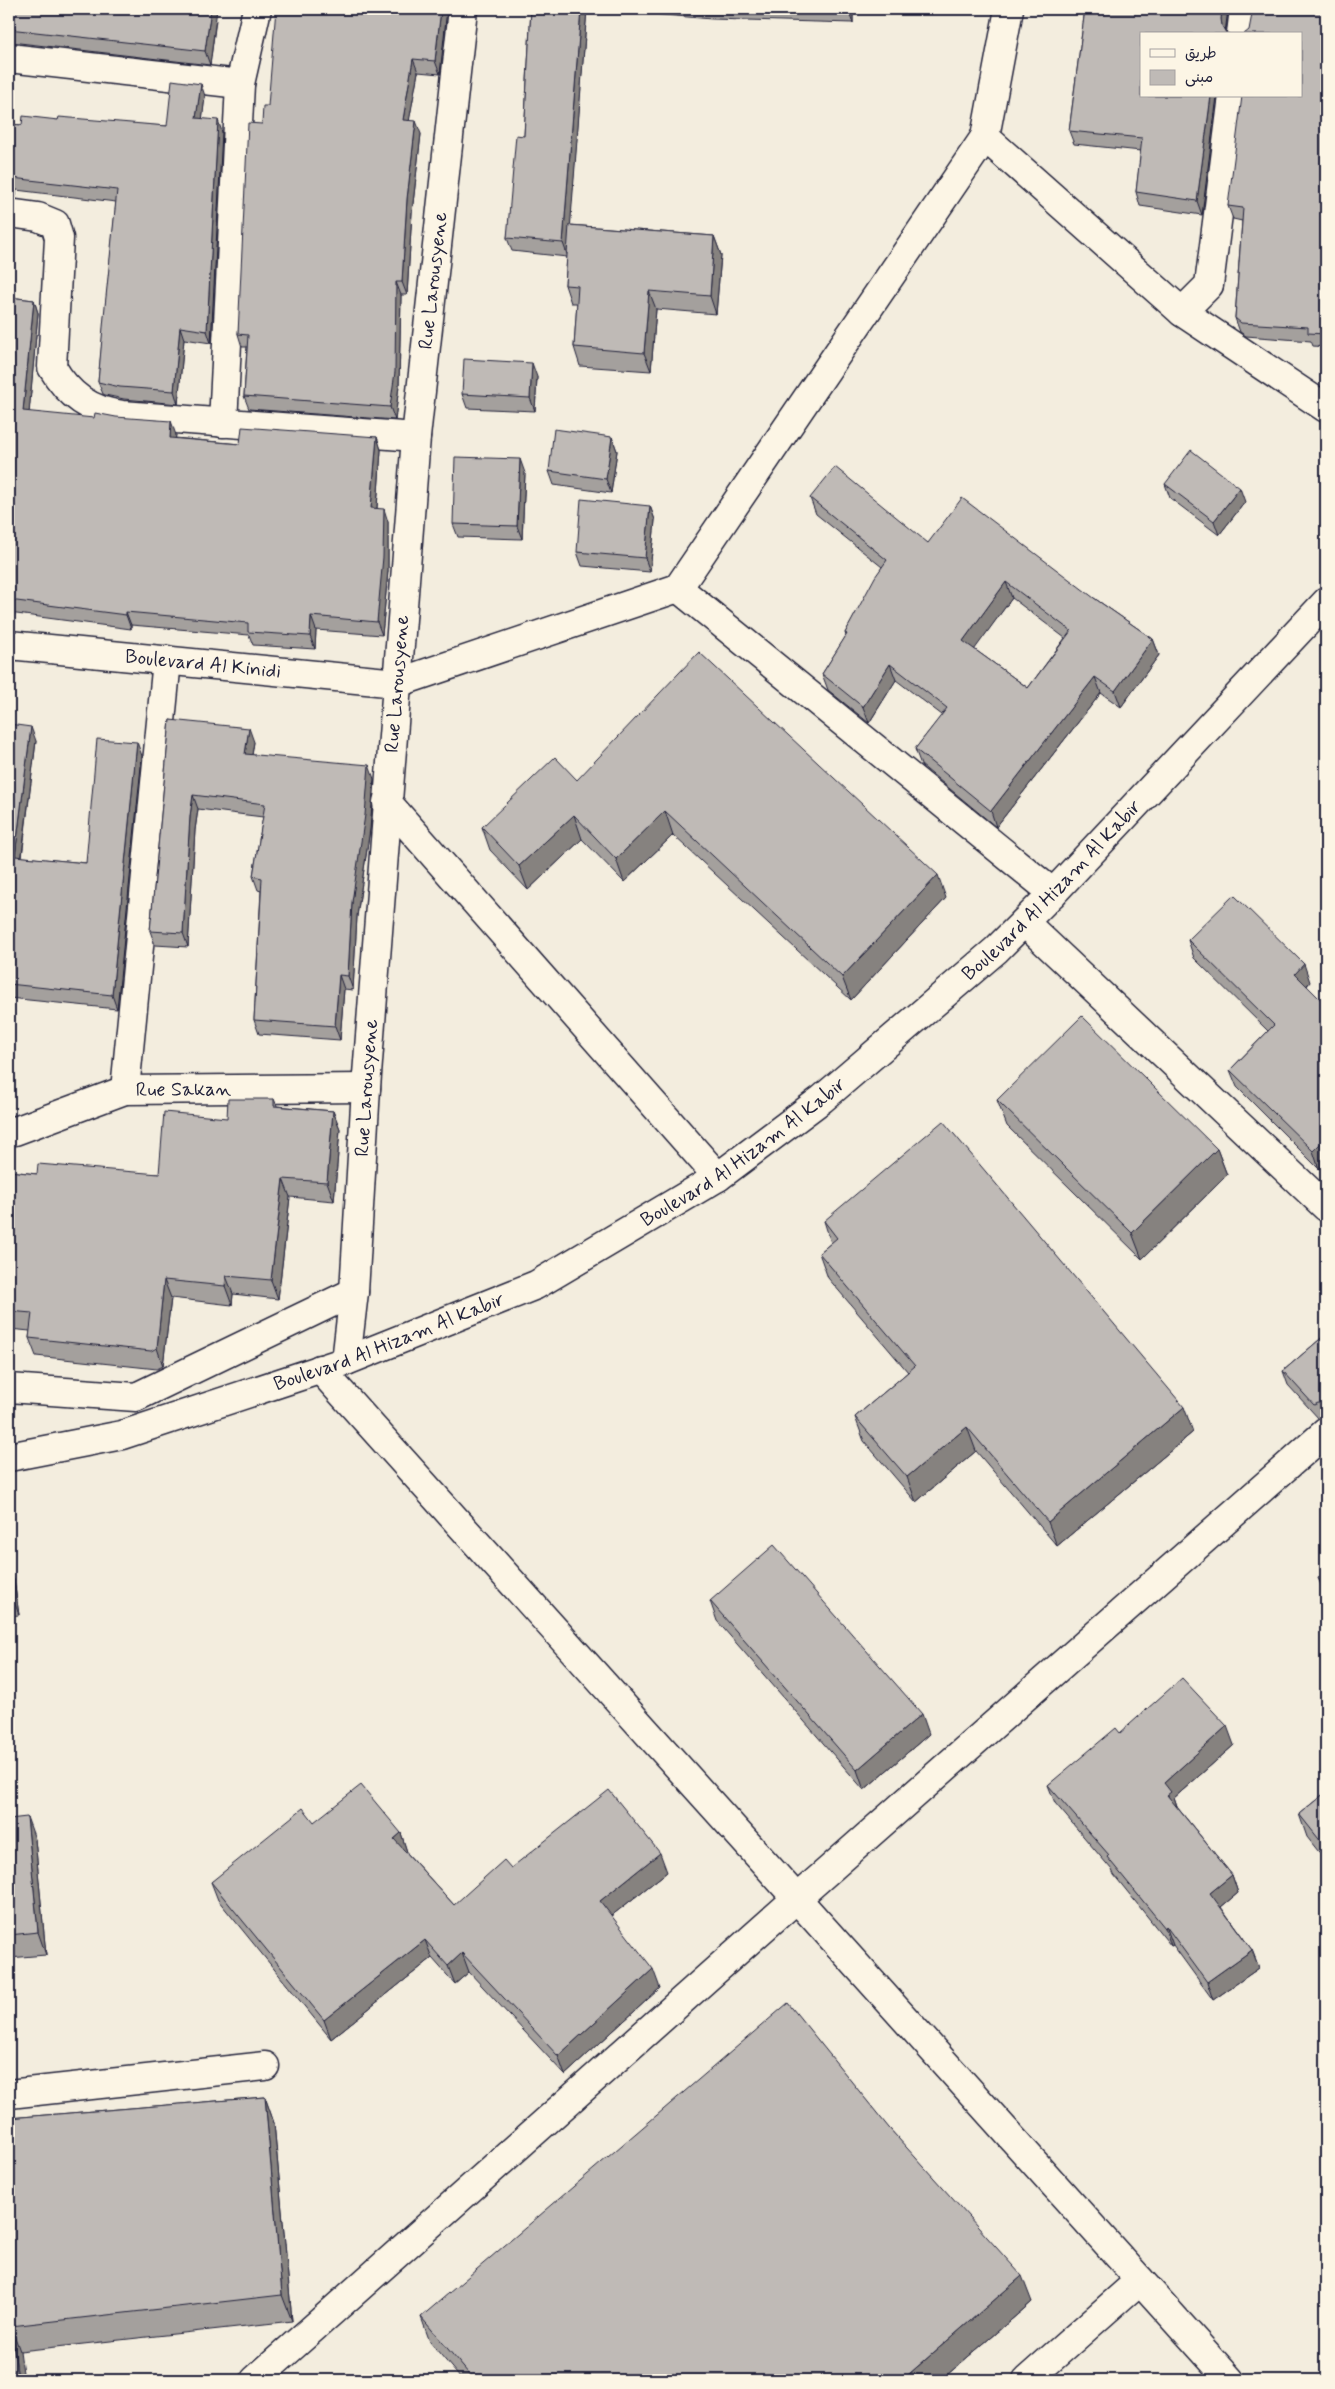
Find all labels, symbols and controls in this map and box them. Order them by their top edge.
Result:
legend [1140,32,1302,98]
text: طريق [1185,44,1217,64]
text: مبنى [1185,68,1213,88]
street label: Rue Larousyene [412,211,454,351]
street label: Rue Larousyene [378,614,416,754]
street label: Boulevard Al Kinidi [124,643,282,685]
street label: Boulevard Al Hizam Al Kabir [956,794,1147,987]
street label: Rue Larousyene [348,1018,385,1157]
street label: Boulevard Al Hizam Al Kabir [636,1071,851,1233]
street label: Rue Sakan [136,1076,232,1103]
street label: Boulevard Al Hizam Al Kabir [270,1286,508,1398]

